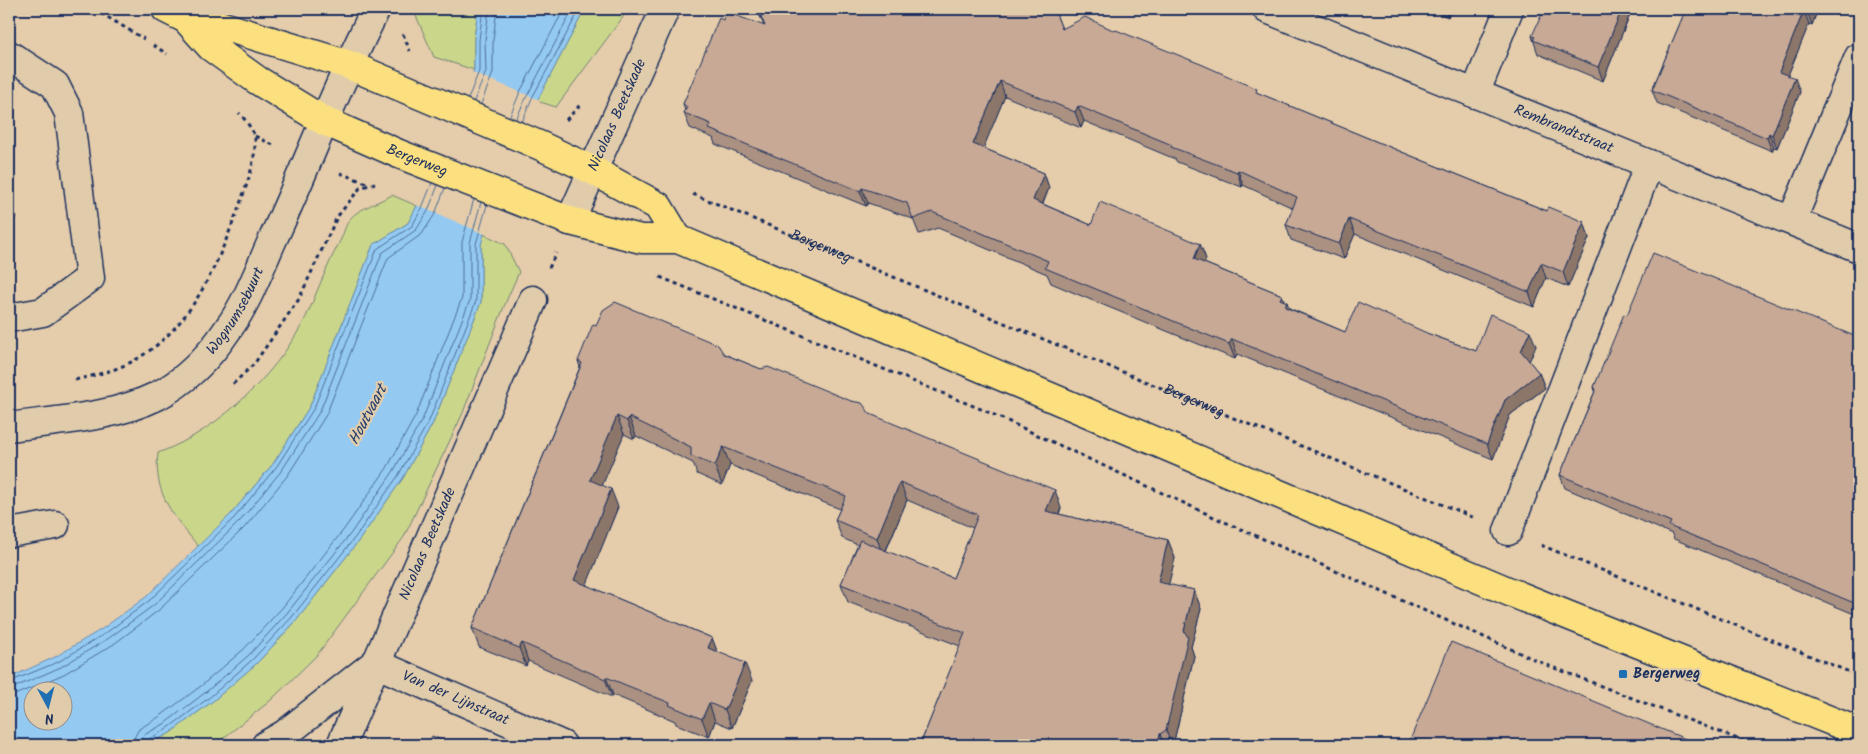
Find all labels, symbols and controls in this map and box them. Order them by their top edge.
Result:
street label: Nicolaas Beetskade [582,55,653,175]
street label: Rembrandtstraat [1510,98,1617,160]
street label: Bergerweg [382,138,451,184]
street label: Bergerweg [786,223,855,270]
street label: Wognumsebuurt [201,263,271,361]
water label: Houtvaart [342,378,396,450]
street label: Bergerweg [1159,378,1228,425]
street label: Nicolaas Beetskade [393,483,463,604]
place label: Bergerweg [1633,662,1700,686]
street label: Van der Lijnstraat [398,664,513,732]
marker: Bergerweg [1617,668,1629,680]
north arrow [22,682,72,732]
text: N [44,706,55,729]

